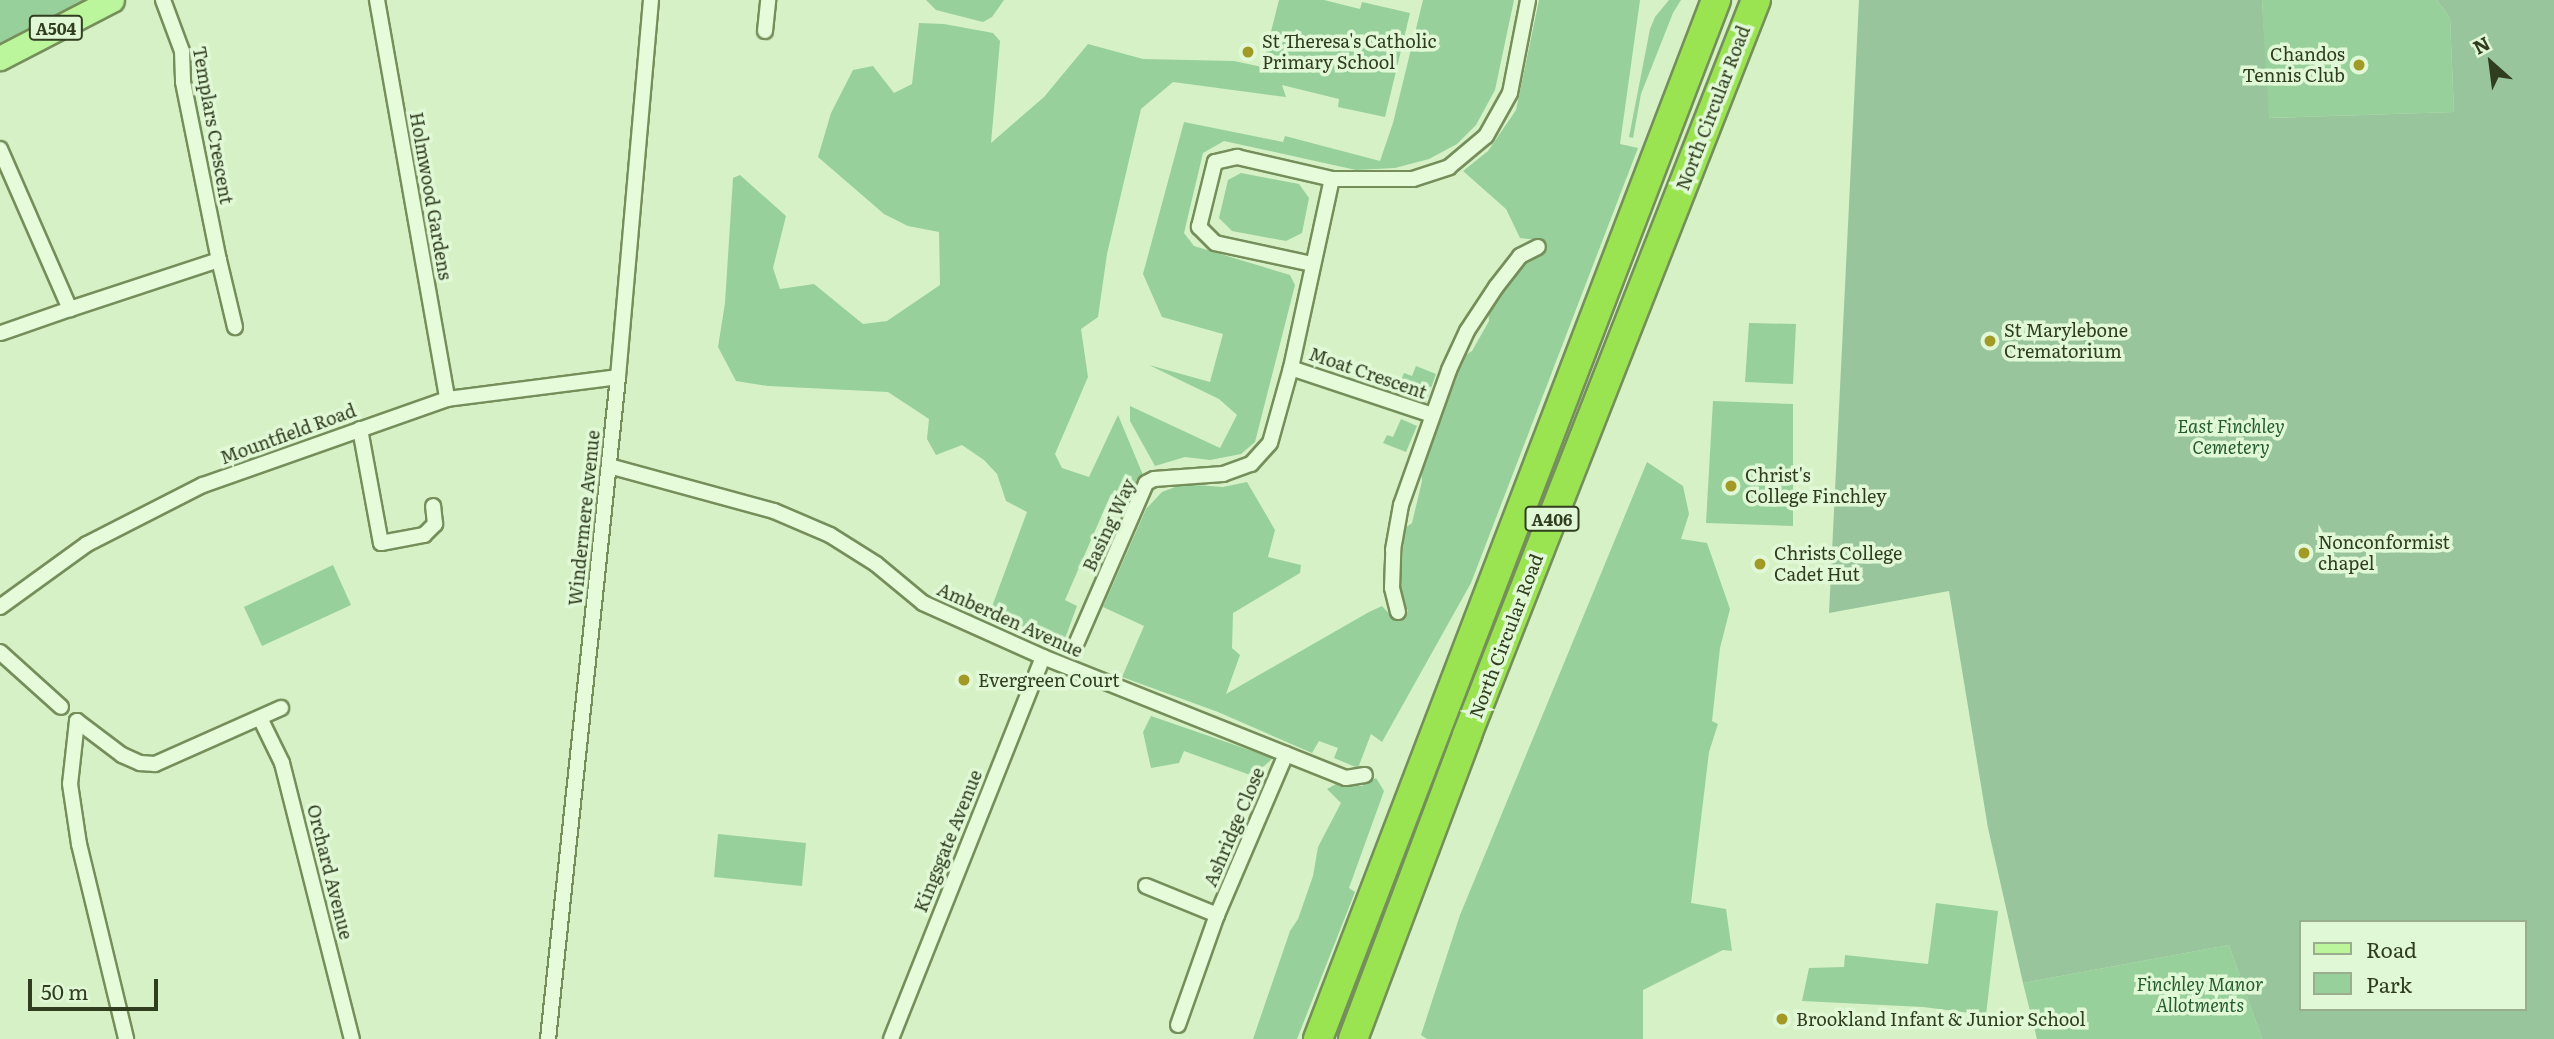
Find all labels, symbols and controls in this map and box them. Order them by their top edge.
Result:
road number: A504 [28,16,84,40]
street label: North Circular Road [1672,23,1754,193]
north arrow [2456,28,2526,98]
text: N [2468,28,2495,61]
place label: St Theresa's Catholic Primary School [1262,31,1437,74]
street label: Templars Crescent [188,44,238,206]
marker: St Theresa's Catholic Primary School [1240,44,1256,60]
place label: Chandos Tennis Club [2242,44,2345,86]
marker: Chandos Tennis Club [2351,57,2367,73]
street label: Holmwood Gardens [406,110,456,282]
place label: St Marylebone Crematorium [2004,320,2128,362]
marker: St Marylebone Crematorium [1982,333,1998,349]
street label: Moat Crescent [1306,343,1430,403]
street label: Mountfield Road [217,399,359,469]
park label: East Finchley Cemetery [2177,416,2285,458]
street label: Windermere Avenue [564,429,604,607]
place label: Christ's College Finchley [1745,465,1887,508]
street label: Basing Way [1078,475,1140,575]
marker: Christ's College Finchley [1723,478,1739,494]
road number: A406 [1524,506,1580,532]
place label: Nonconformist chapel [2318,532,2450,574]
place label: Christs College Cadet Hut [1774,543,1902,586]
marker: Nonconformist chapel [2296,545,2312,561]
street label: North Circular Road [1465,551,1547,721]
marker: Christs College Cadet Hut [1752,556,1768,572]
street label: Amberden Avenue [934,578,1086,662]
place label: Evergreen Court [978,669,1120,691]
marker: Evergreen Court [956,672,972,688]
street label: Ashridge Close [1199,764,1269,890]
street label: Kingsgate Avenue [910,767,986,915]
street label: Orchard Avenue [303,802,357,942]
legend [2298,920,2526,1011]
text: Road [2366,933,2417,964]
scale bar [32,965,161,1009]
text: Park [2366,968,2412,999]
park label: Finchley Manor Allotments [2136,974,2264,1016]
text: 50 m [41,975,88,1006]
place label: Brookland Infant & Junior School [1796,1008,2086,1030]
marker: Brookland Infant & Junior School [1774,1011,1790,1027]

